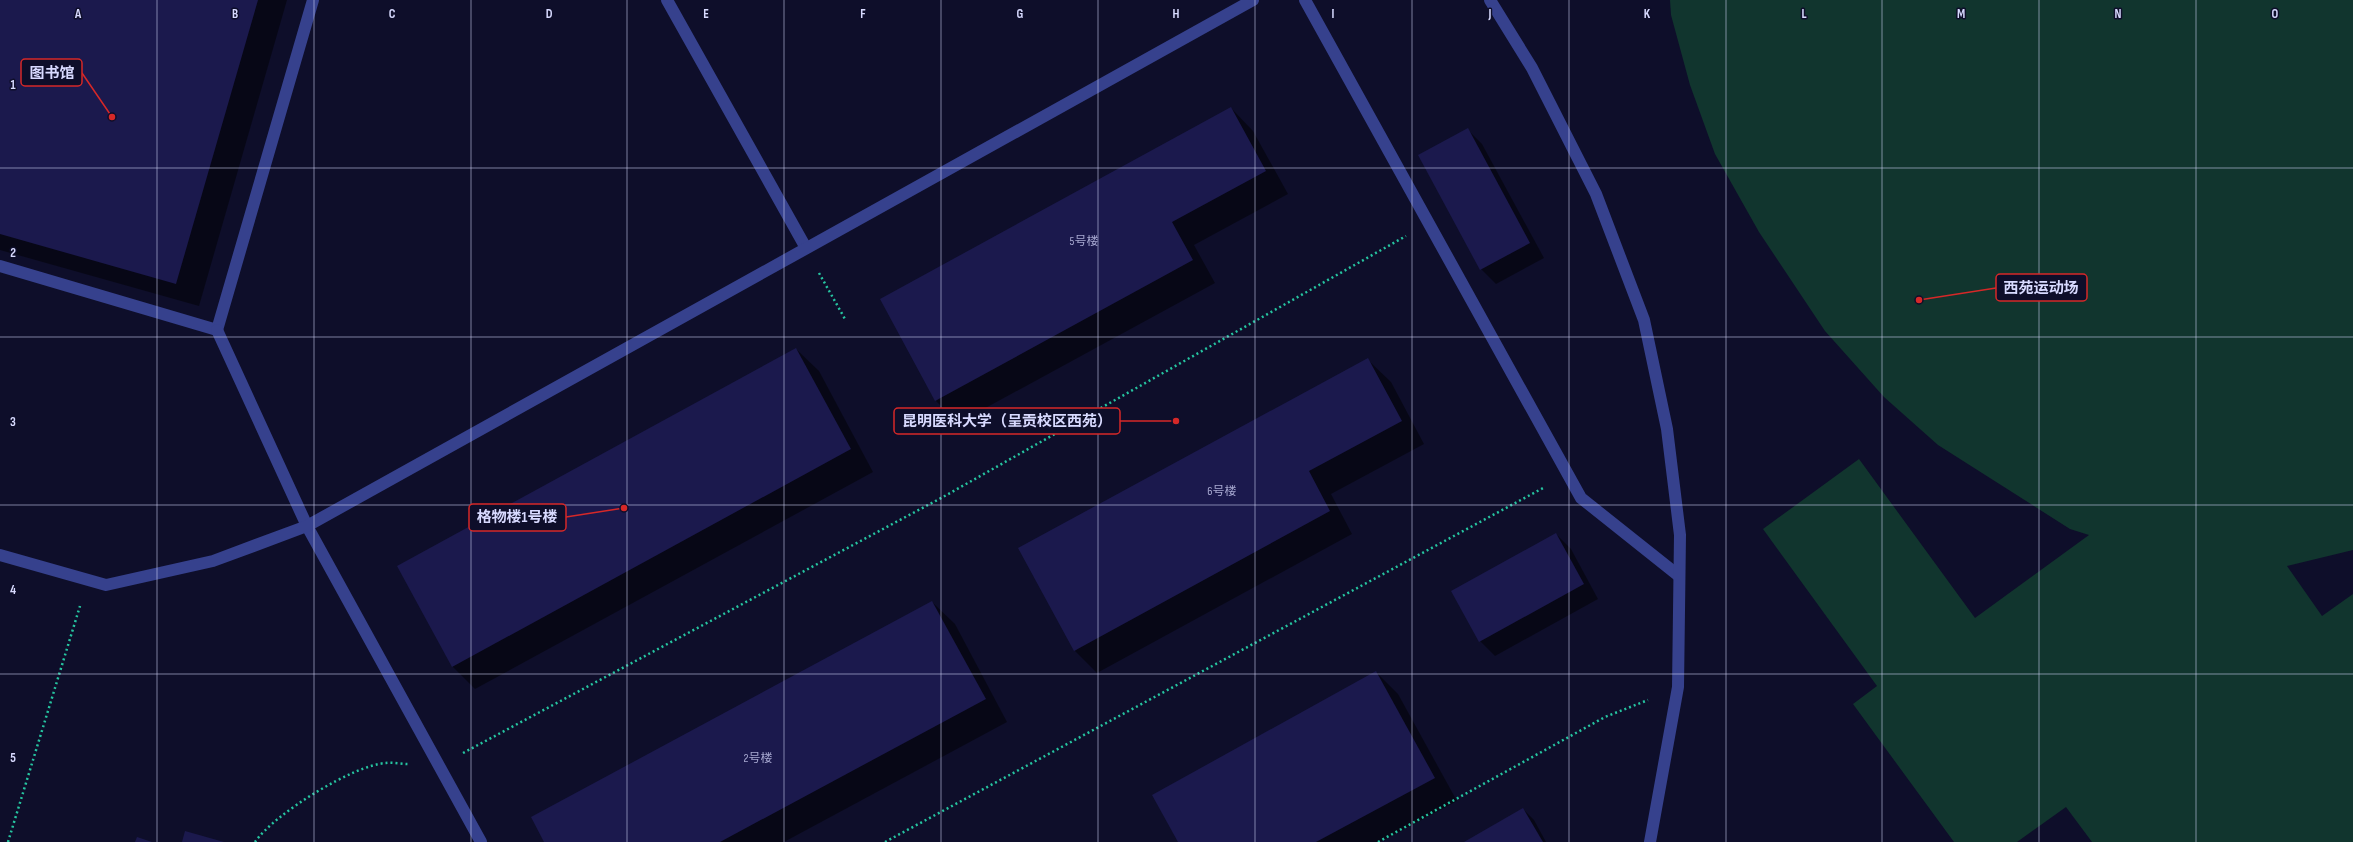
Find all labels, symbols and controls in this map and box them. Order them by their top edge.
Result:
text: A [74,6,82,22]
text: B [232,6,238,22]
text: C [389,6,396,22]
text: D [546,6,553,22]
text: E [703,6,709,22]
text: F [860,6,866,22]
text: G [1017,6,1024,22]
text: H [1173,6,1180,22]
text: I [1332,6,1335,22]
text: J [1488,6,1492,22]
text: K [1644,6,1651,22]
text: L [1801,6,1807,22]
text: M [1957,6,1965,22]
text: N [2115,6,2122,22]
text: O [2272,6,2279,22]
callout: 图书馆 [21,59,82,86]
text: 图书馆 [29,64,75,83]
text: 1 [10,77,16,93]
house number: 5号楼 [1070,234,1098,249]
text: 2 [10,245,16,261]
callout: 西苑运动场 [1996,274,2087,301]
text: 西苑运动场 [2003,279,2079,298]
callout: 昆明医科大学（呈贡校区西苑） [894,408,1120,434]
text: 昆明医科大学（呈贡校区西苑） [902,412,1112,431]
text: 3 [10,414,16,430]
house number: 6号楼 [1207,484,1237,499]
callout: 格物楼1号楼 [469,504,566,531]
text: 格物楼1号楼 [477,508,557,527]
text: 4 [10,582,16,598]
text: 5 [10,750,16,766]
house number: 2号楼 [744,751,772,766]

